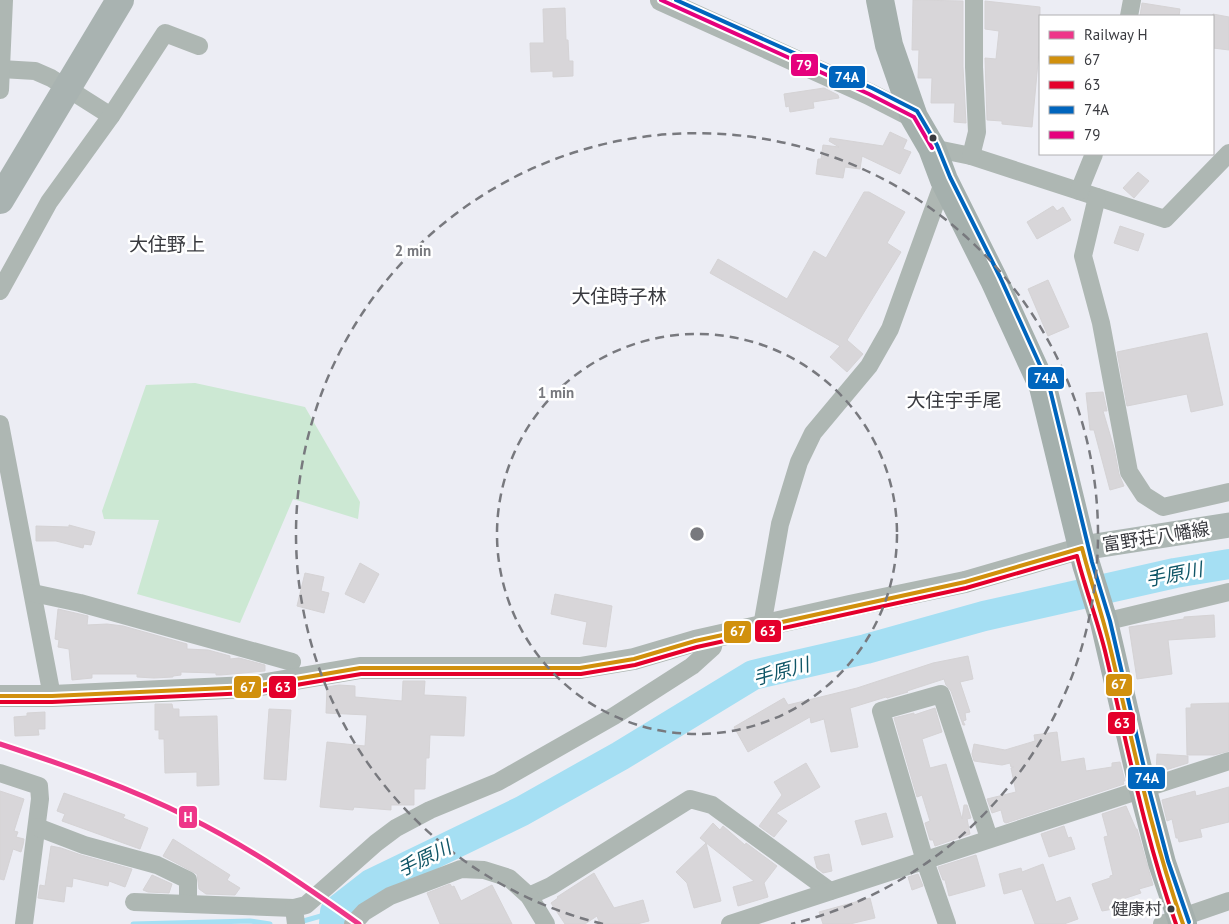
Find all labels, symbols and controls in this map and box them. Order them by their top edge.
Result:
legend [1039,15,1214,155]
text: Railway H [1084,25,1148,44]
text: 67 [1084,50,1100,69]
line badge: 79 [790,53,819,77]
text: 79 [796,56,812,74]
line badge: 74A [828,65,866,89]
text: 74A [835,68,860,86]
text: 63 [1084,75,1100,94]
text: 74A [1084,100,1109,119]
text: 79 [1084,125,1100,144]
unlabelled marker [928,133,938,143]
district label: 大住野上 [129,232,205,256]
text: 2 min [395,241,431,260]
district label: 大住時子林 [571,284,667,308]
line badge: 74A [1027,366,1065,390]
text: 74A [1034,369,1059,387]
text: 1 min [538,383,574,402]
district label: 大住宇手尾 [906,388,1002,412]
street label: 富野荘八幡線 [1101,517,1211,556]
centre of rings [688,525,706,543]
water label: 手原川 [1144,556,1206,591]
line badge: 63 [754,619,782,643]
line badge: 67 [723,620,752,644]
text: 67 [730,622,746,640]
text: 63 [760,622,776,640]
water label: 手原川 [750,652,814,690]
line badge: 67 [1105,673,1133,697]
line badge: 67 [233,675,262,699]
line badge: 63 [268,675,297,699]
text: 67 [1111,675,1127,693]
text: 67 [240,678,256,696]
text: 63 [275,678,291,696]
line badge: 63 [1107,711,1136,735]
text: 63 [1114,714,1130,732]
line badge: 74A [1127,766,1166,790]
text: 74A [1135,769,1160,787]
line badge: H [178,805,198,829]
text: H [183,808,193,826]
water label: 手原川 [393,834,457,881]
place label: 健康村 [1111,898,1162,920]
marker: 健康村 [1166,904,1176,914]

